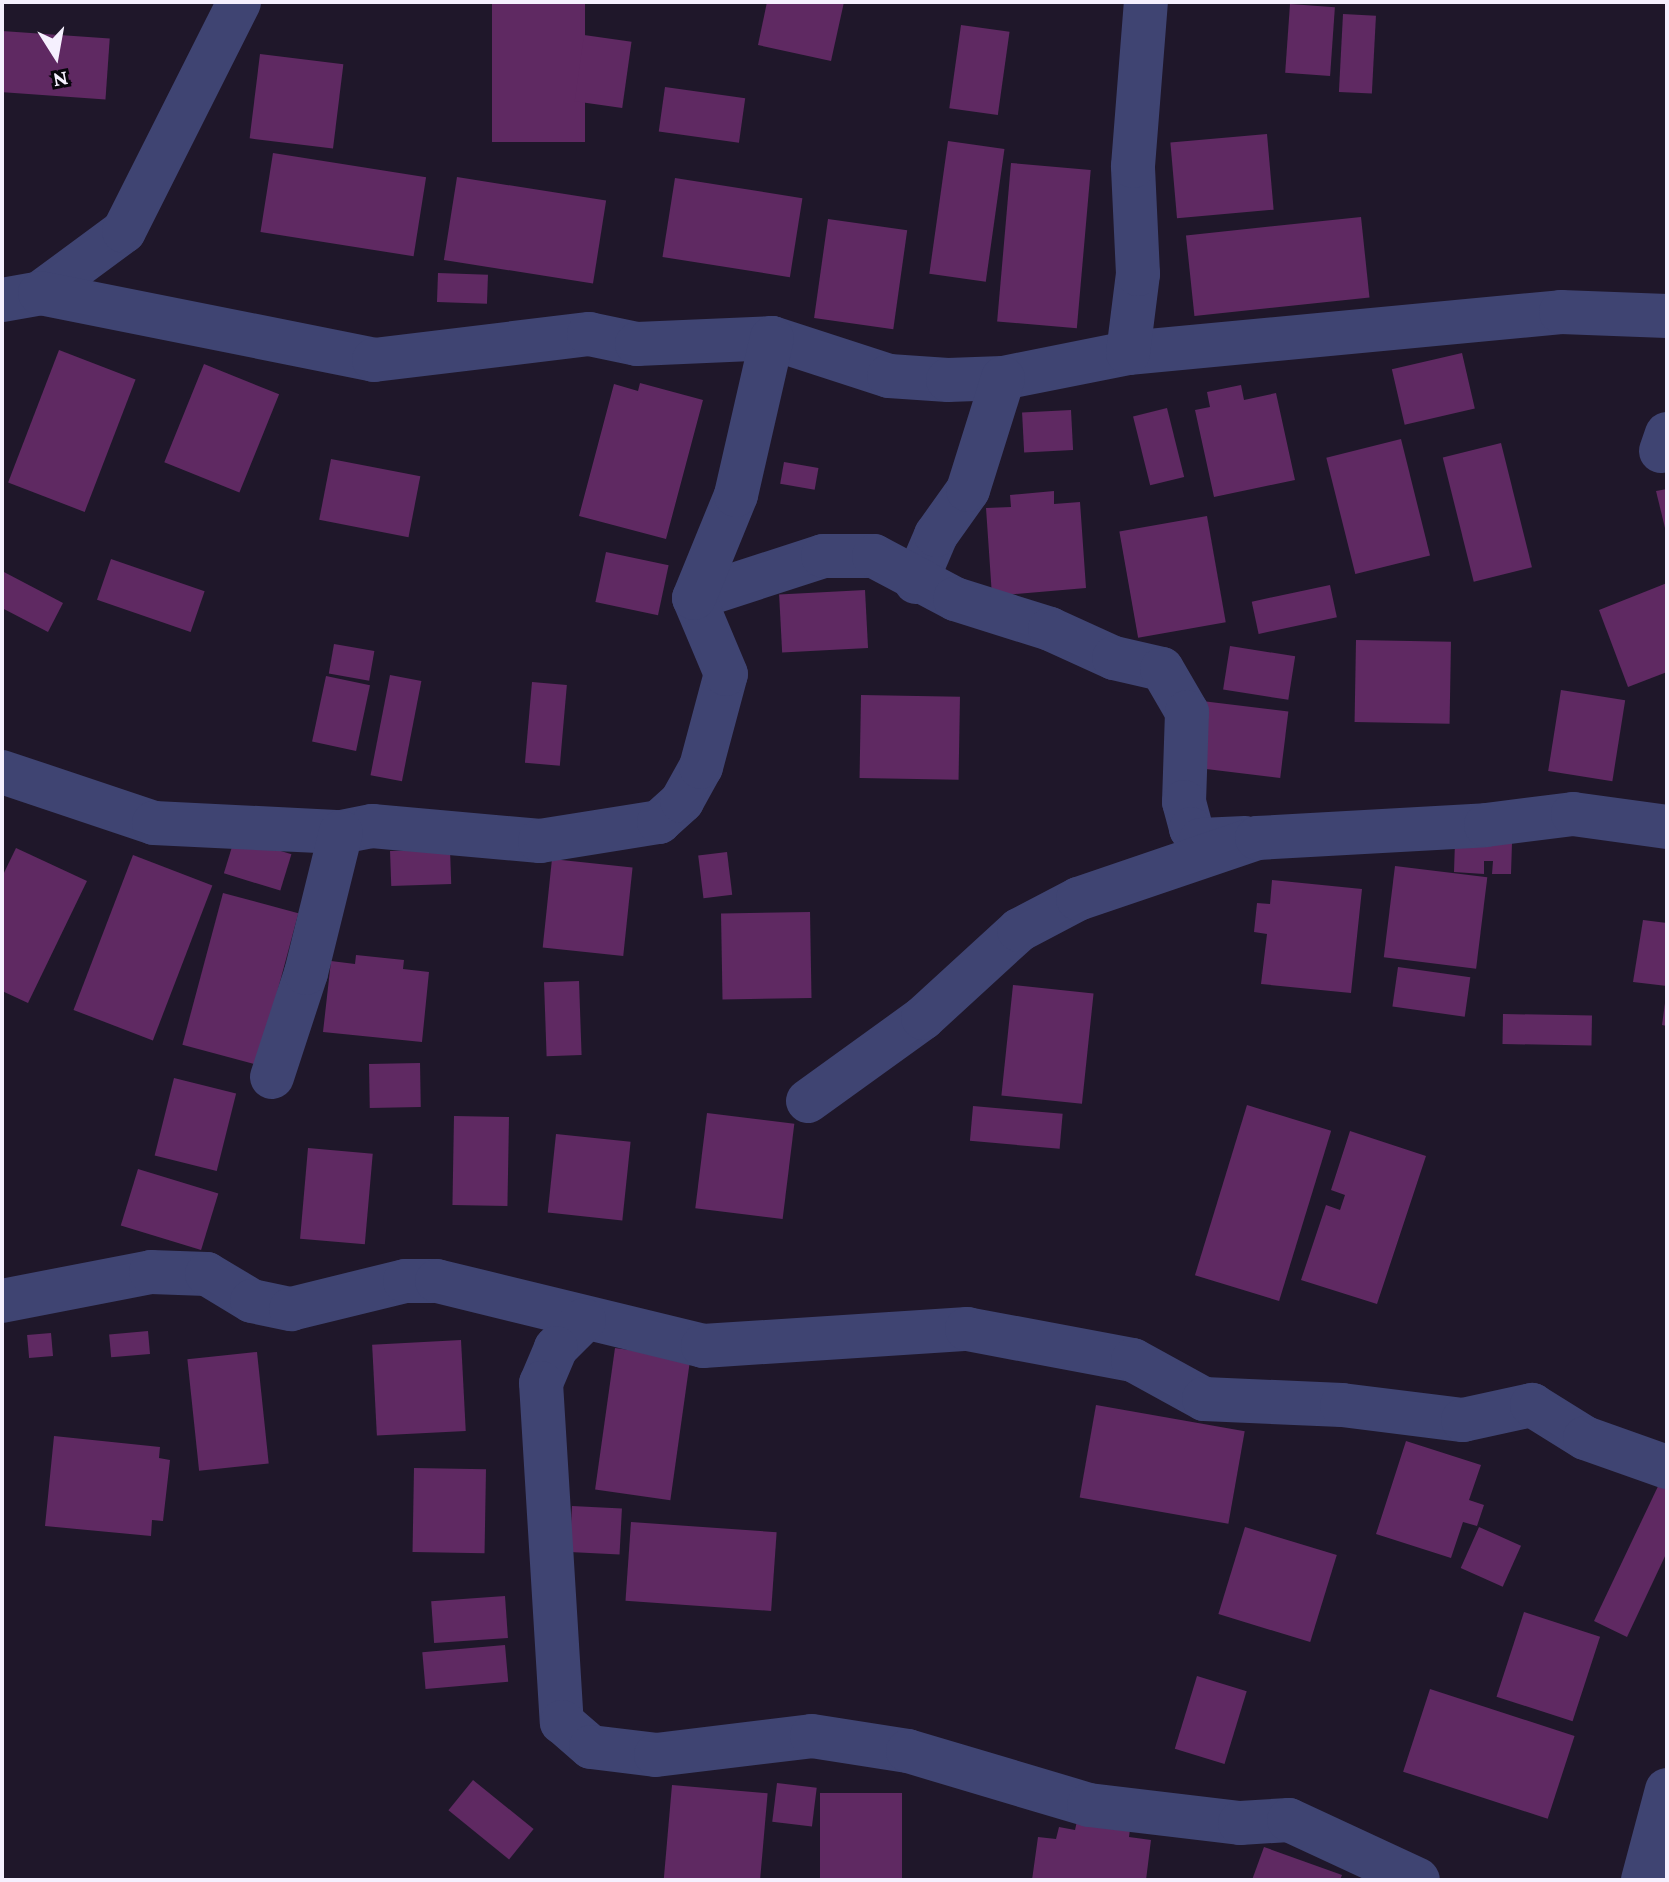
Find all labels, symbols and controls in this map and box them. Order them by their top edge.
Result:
north arrow [16,16,96,96]
text: N [51,66,70,94]

